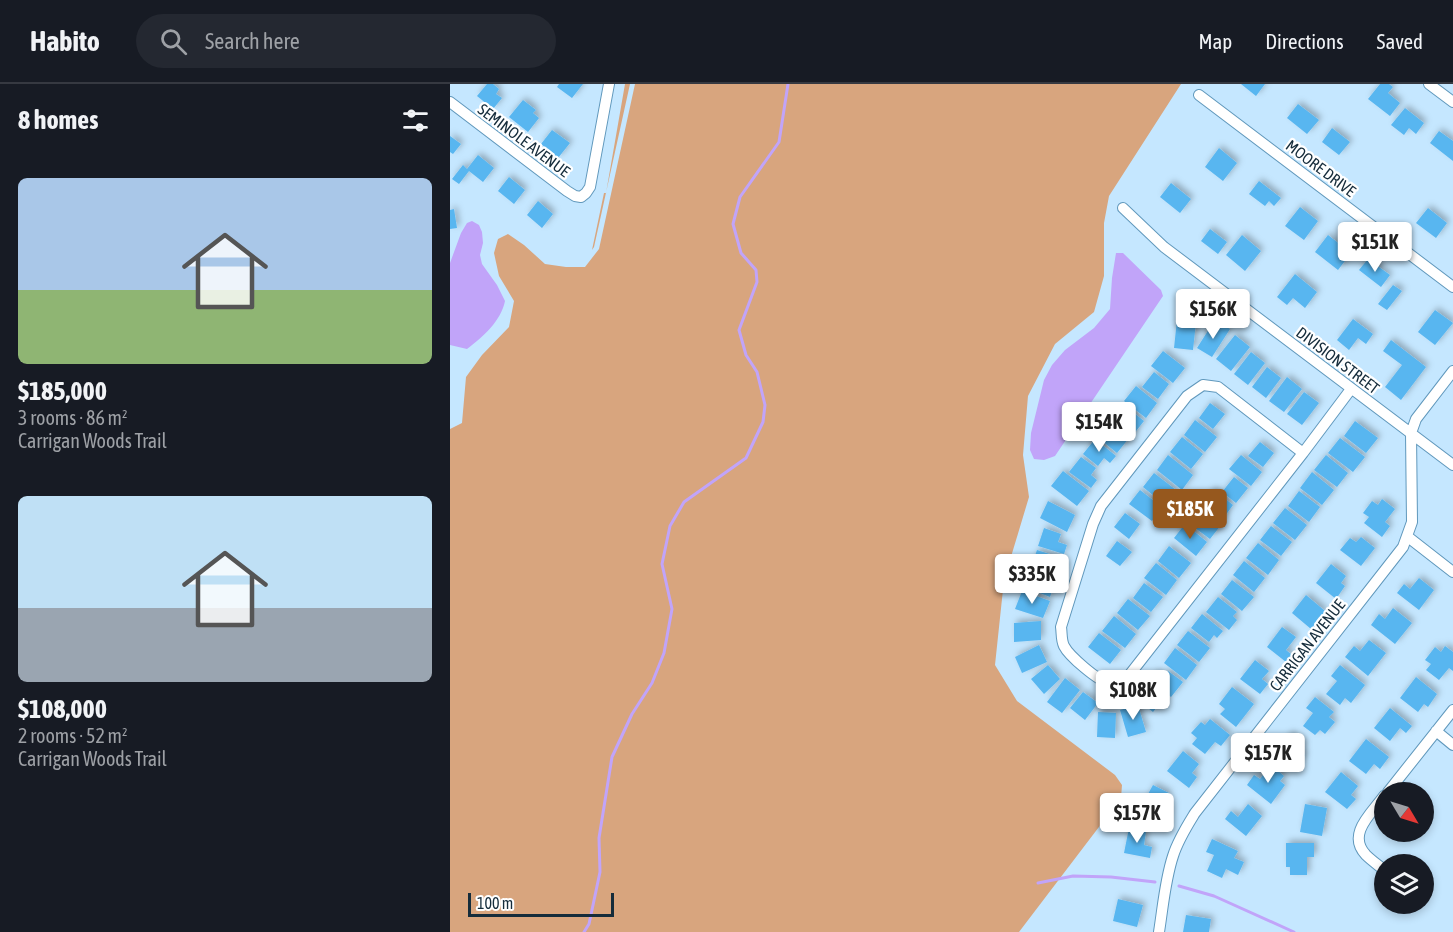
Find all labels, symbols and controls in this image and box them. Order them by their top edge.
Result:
search box [136,14,556,68]
text: Habito [30,25,100,57]
icon: search [157,25,190,58]
text: Search here [205,28,300,54]
text: Map [1198,29,1232,53]
text: Directions [1265,29,1344,53]
text: Saved [1377,29,1423,53]
street label: SEMINOLE AVENUE [475,100,574,180]
icon: filters [399,104,432,137]
text: 8 homes [18,105,98,135]
street label: MOORE DRIVE [1283,136,1359,200]
icon: home [171,217,279,325]
pin: $151K [1333,222,1417,273]
text: $151K [1352,230,1398,253]
pin: $156K [1171,289,1255,340]
text: $156K [1190,297,1236,320]
street label: DIVISION STREET [1293,323,1383,397]
text: $185,000 [18,376,107,406]
pin: $154K [1057,402,1141,453]
text: 3 rooms · 86 m² [18,406,128,429]
text: $154K [1076,410,1122,433]
text: Carrigan Woods Trail [18,429,167,452]
pin: $185K [1148,489,1232,540]
text: $185K [1167,497,1213,520]
icon: home [171,535,279,643]
pin: $335K [990,554,1074,605]
text: $335K [1009,562,1055,585]
street label: CARRIGAN AVENUE [1266,596,1348,694]
pin: $108K [1091,670,1175,721]
text: $108K [1110,678,1156,701]
text: $108,000 [18,694,107,724]
text: 2 rooms · 52 m² [18,724,128,747]
pin: $157K [1226,733,1310,784]
text: $157K [1245,741,1291,764]
text: Carrigan Woods Trail [18,747,167,770]
north arrow [1374,782,1434,842]
map controls [1374,782,1434,914]
pin: $157K [1095,793,1179,844]
text: $157K [1114,801,1160,824]
button: layers [1374,854,1434,914]
scale bar [468,890,614,918]
text: 100 m [477,894,513,912]

